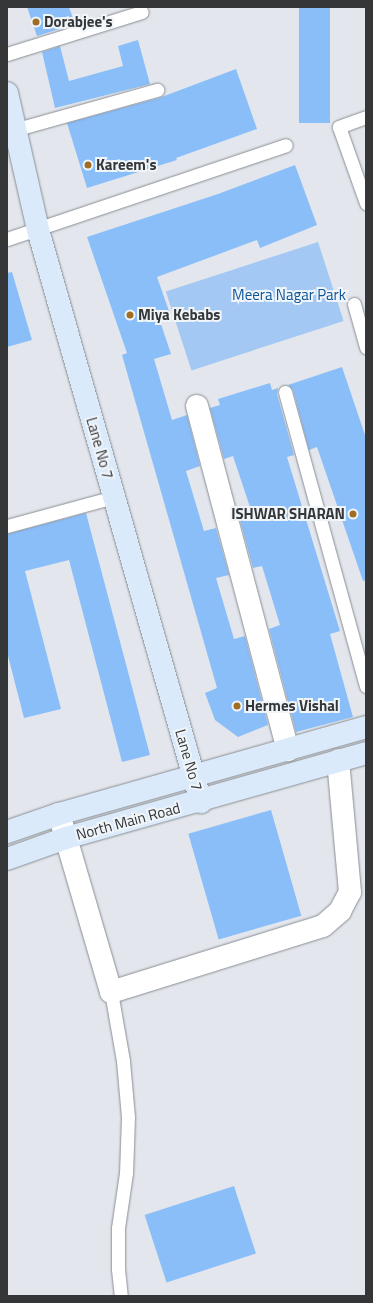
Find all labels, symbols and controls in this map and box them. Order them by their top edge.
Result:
place label: Dorabjee's [44,13,113,31]
marker: Dorabjee's [31,17,41,27]
place label: Kareem's [96,156,156,174]
marker: Kareem's [83,160,93,170]
park label: Meera Nagar Park [232,286,346,304]
place label: Miya Kebabs [138,306,220,324]
marker: Miya Kebabs [125,310,135,320]
street label: Lane No 7 [83,415,117,481]
place label: ISHWAR SHARAN [231,505,345,523]
marker: ISHWAR SHARAN [348,509,358,519]
place label: Hermes Vishal [245,697,339,715]
marker: Hermes Vishal [232,701,242,711]
street label: Lane No 7 [172,727,206,793]
street label: North Main Road [74,798,182,844]

